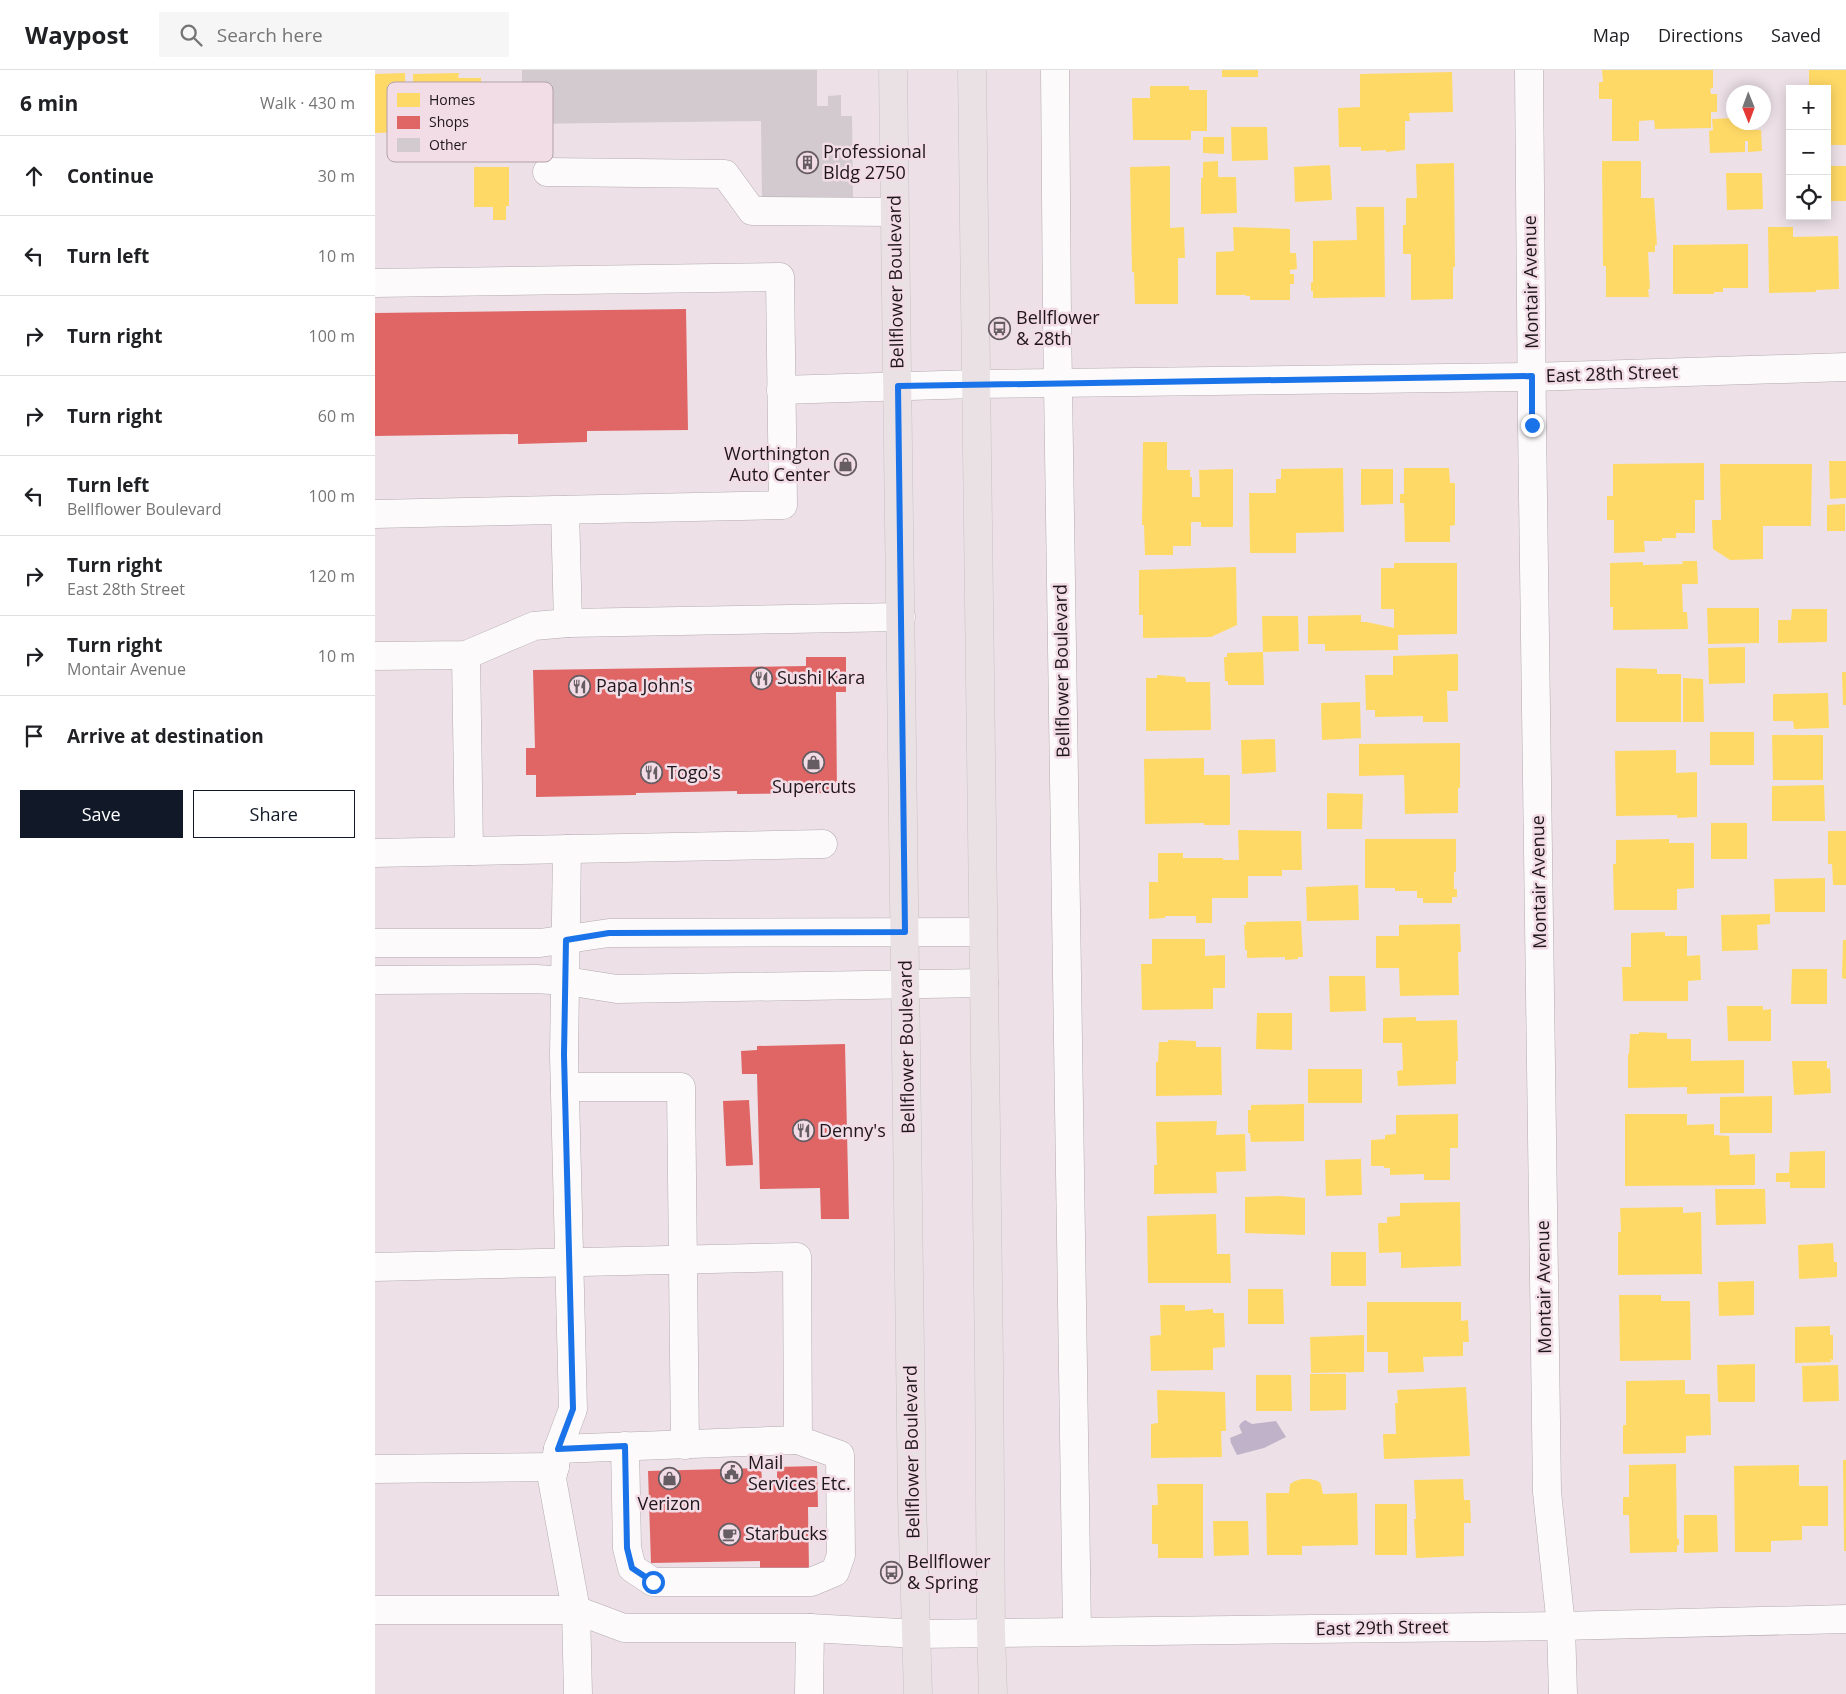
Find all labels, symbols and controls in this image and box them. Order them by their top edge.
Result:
search box [159,12,509,57]
text: Waypost [25,18,129,51]
icon: search [177,21,205,49]
text: Search here [217,22,323,48]
text: Map [1593,23,1630,47]
text: Directions [1658,23,1743,47]
text: Saved [1771,23,1821,47]
legend [387,82,553,162]
north arrow [1726,85,1771,130]
map controls [1786,85,1831,220]
button: + [1786,85,1831,130]
text: 6 min [20,89,78,117]
text: Homes [429,90,476,109]
text: Walk · 430 m [260,92,355,114]
text: Shops [429,112,469,131]
button: − [1786,130,1831,175]
text: Other [429,135,467,154]
place label: Professional Bldg 2750 [823,139,926,184]
building icon: Professional Bldg 2750 [795,150,819,174]
icon: ahead [20,162,48,190]
text: Continue [67,163,154,189]
text: 30 m [318,165,355,187]
button: locate [1786,175,1831,220]
street label: Bellflower Boulevard [881,195,909,369]
street label: Montair Avenue [1517,215,1543,349]
icon: left [20,242,48,270]
text: Turn left [67,243,149,269]
text: 10 m [318,245,355,267]
place label: Bellflower & 28th [1016,305,1100,350]
bus stop icon: Bellflower & 28th [988,316,1012,340]
icon: right [20,322,48,350]
text: Turn right [67,323,162,349]
text: 100 m [309,325,355,347]
street label: East 28th Street [1545,359,1679,387]
icon: right [20,402,48,430]
text: Turn right [67,403,162,429]
text: 60 m [318,405,355,427]
route end [1521,414,1544,437]
place label: Worthington Auto Center [724,441,831,486]
shop icon: Worthington Auto Center [834,452,858,476]
text: Turn left [67,472,149,498]
icon: left [20,482,48,510]
text: 100 m [309,485,355,507]
text: Bellflower Boulevard [67,498,222,520]
text: Turn right [67,552,162,578]
icon: right [20,562,48,590]
text: 120 m [309,565,355,587]
text: East 28th Street [67,578,185,600]
street label: Bellflower Boulevard [1047,584,1075,758]
text: Turn right [67,632,162,658]
icon: right [20,642,48,670]
text: 10 m [318,645,355,667]
text: Montair Avenue [67,658,186,680]
place label: Sushi Kara [777,665,865,689]
restaurant icon: Sushi Kara [749,666,773,690]
place label: Papa John's [596,673,693,697]
restaurant icon: Papa John's [568,674,592,698]
icon: arrive [20,722,48,750]
text: Arrive at destination [67,723,264,749]
shop icon: Supercuts [802,750,826,774]
place label: Togo's [667,760,721,784]
restaurant icon: Togo's [639,761,663,785]
place label: Supercuts [772,774,856,798]
button: Save [20,790,183,838]
button: Share [193,790,355,838]
street label: Montair Avenue [1525,815,1551,949]
street label: Bellflower Boulevard [892,960,920,1134]
place label: Denny's [819,1118,886,1142]
restaurant icon: Denny's [791,1119,815,1143]
street label: Montair Avenue [1530,1220,1556,1354]
street label: Bellflower Boulevard [897,1365,925,1539]
place label: Mail Services Etc. [748,1450,851,1495]
public building icon: Mail Services Etc. [720,1461,744,1485]
shop icon: Verizon [657,1467,681,1491]
place label: Verizon [637,1491,701,1515]
place label: Starbucks [745,1521,827,1545]
cafe icon: Starbucks [717,1522,741,1546]
place label: Bellflower & Spring [907,1549,991,1594]
bus stop icon: Bellflower & Spring [879,1560,903,1584]
route start [642,1571,665,1594]
street label: East 29th Street [1315,1614,1449,1640]

